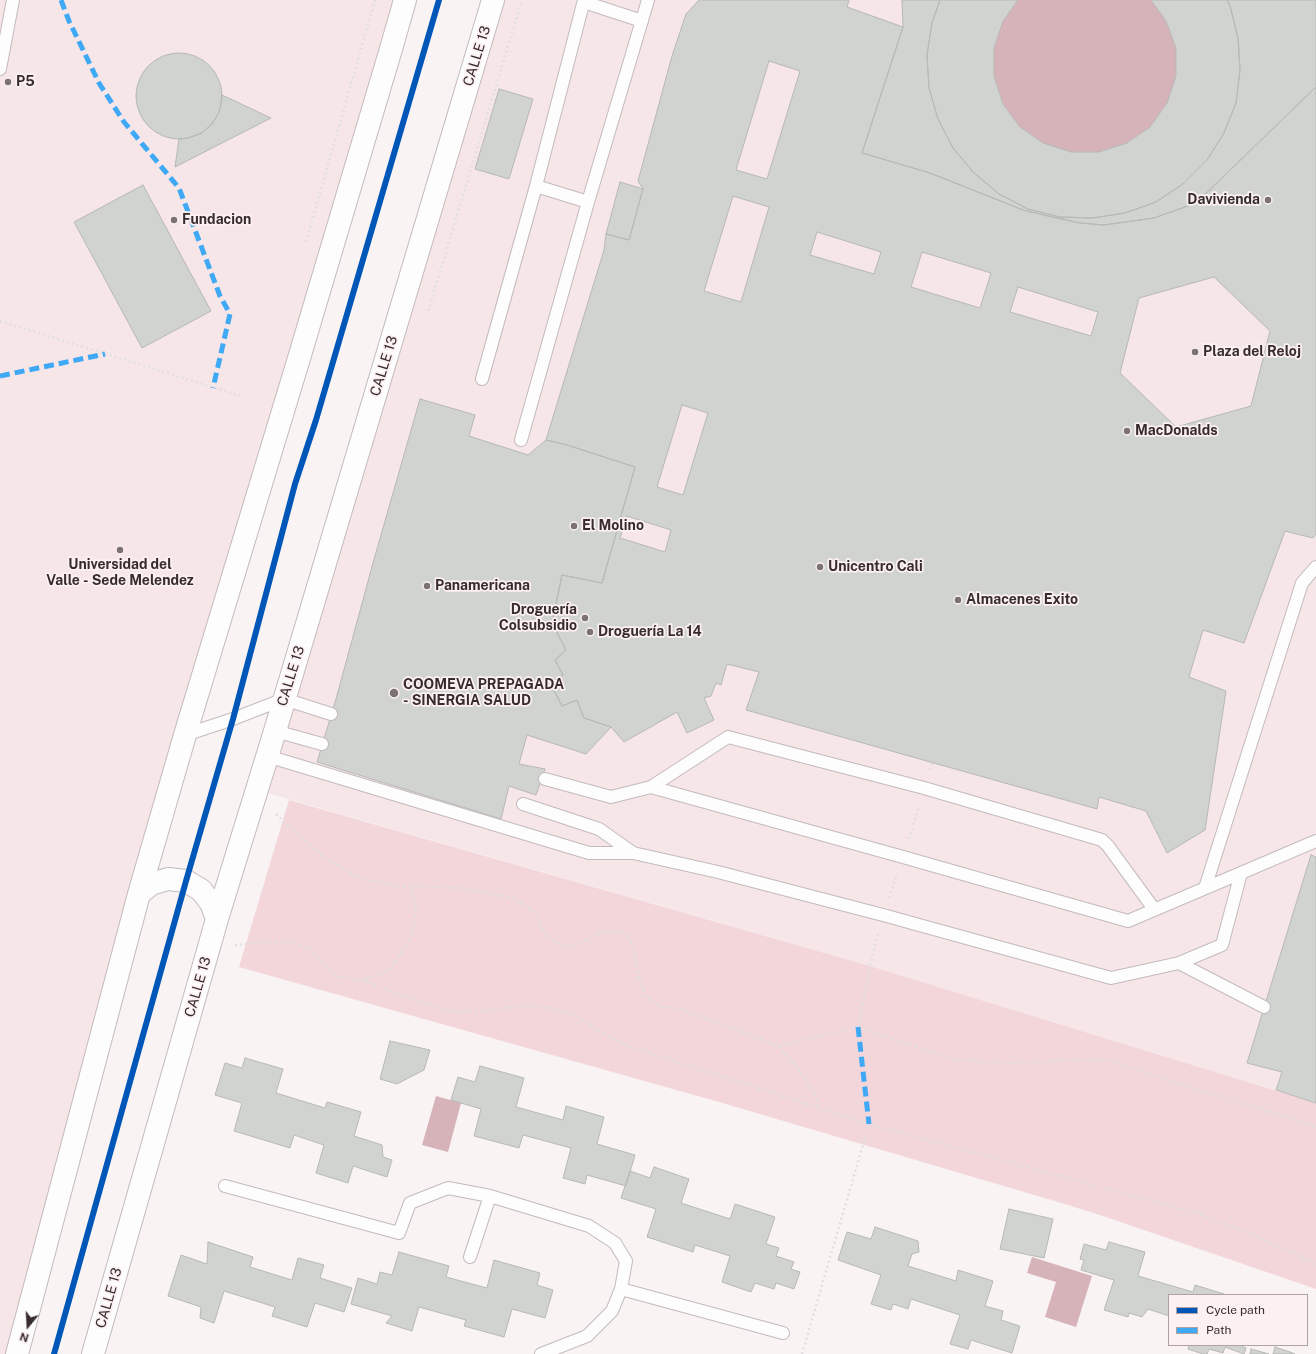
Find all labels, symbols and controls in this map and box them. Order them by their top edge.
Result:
street label: CALLE 13 [460,24,494,88]
place label: P5 [16,74,35,90]
marker: P5 [3,77,13,87]
place label: Davivienda [1187,192,1260,208]
marker: Davivienda [1263,195,1273,205]
place label: Fundacion [182,212,251,228]
marker: Fundacion [169,215,179,225]
street label: CALLE 13 [367,334,401,398]
place label: Plaza del Reloj [1203,344,1301,360]
marker: Plaza del Reloj [1190,347,1200,357]
place label: MacDonalds [1135,423,1218,439]
marker: MacDonalds [1122,426,1132,436]
place label: El Molino [582,518,644,534]
marker: El Molino [569,521,579,531]
marker: Universidad del Valle - Sede Melendez [115,545,125,555]
place label: Universidad del Valle - Sede Melendez [46,557,194,590]
place label: Unicentro Cali [828,559,923,575]
marker: Unicentro Cali [815,562,825,572]
place label: Panamericana [435,578,530,594]
marker: Panamericana [422,581,432,591]
place label: Almacenes Exito [966,592,1078,608]
marker: Almacenes Exito [953,595,963,605]
place label: Droguería Colsubsidio [499,602,577,634]
marker: Droguería Colsubsidio [580,613,590,623]
place label: Droguería La 14 [598,624,702,640]
marker: Droguería La 14 [585,627,595,637]
street label: CALLE 13 [274,644,308,708]
place label: COOMEVA PREPAGADA - SINERGIA SALUD [403,677,564,710]
marker: COOMEVA PREPAGADA - SINERGIA SALUD [388,687,400,699]
street label: CALLE 13 [181,955,215,1019]
street label: CALLE 13 [92,1266,126,1330]
legend [1168,1294,1308,1346]
text: Cycle path [1206,1303,1265,1317]
north arrow [8,1306,48,1346]
text: Path [1206,1323,1232,1337]
text: N [18,1330,30,1344]

